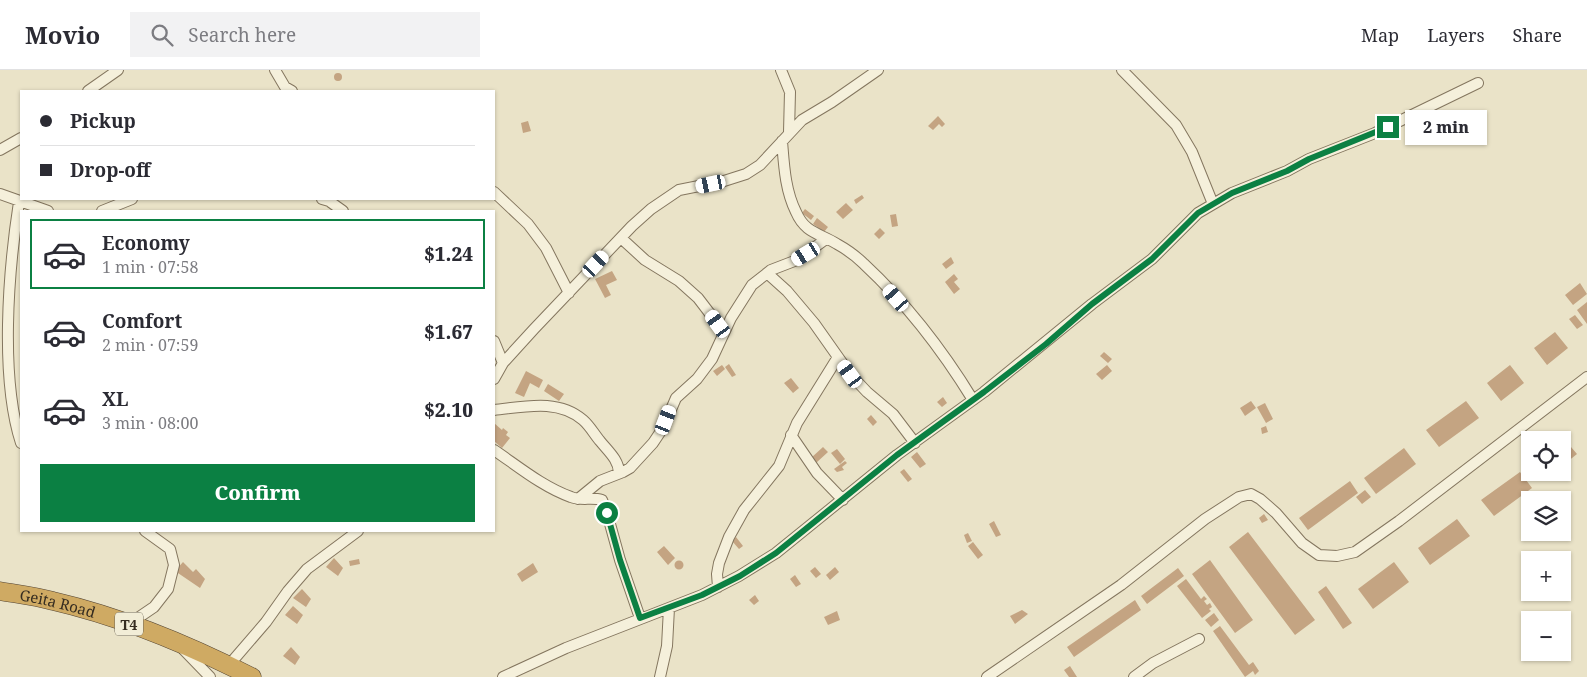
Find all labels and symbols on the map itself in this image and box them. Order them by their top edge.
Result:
callout: 2 min [1406,110,1488,144]
route end [1377,116,1399,138]
car [694,174,727,194]
car [789,240,822,268]
car [580,248,611,280]
car [880,282,911,314]
car [703,307,732,341]
car [835,357,864,391]
car [653,403,678,437]
route start [596,502,618,524]
street label: Geita Road [18,584,98,622]
road number: T4 [115,612,143,636]

